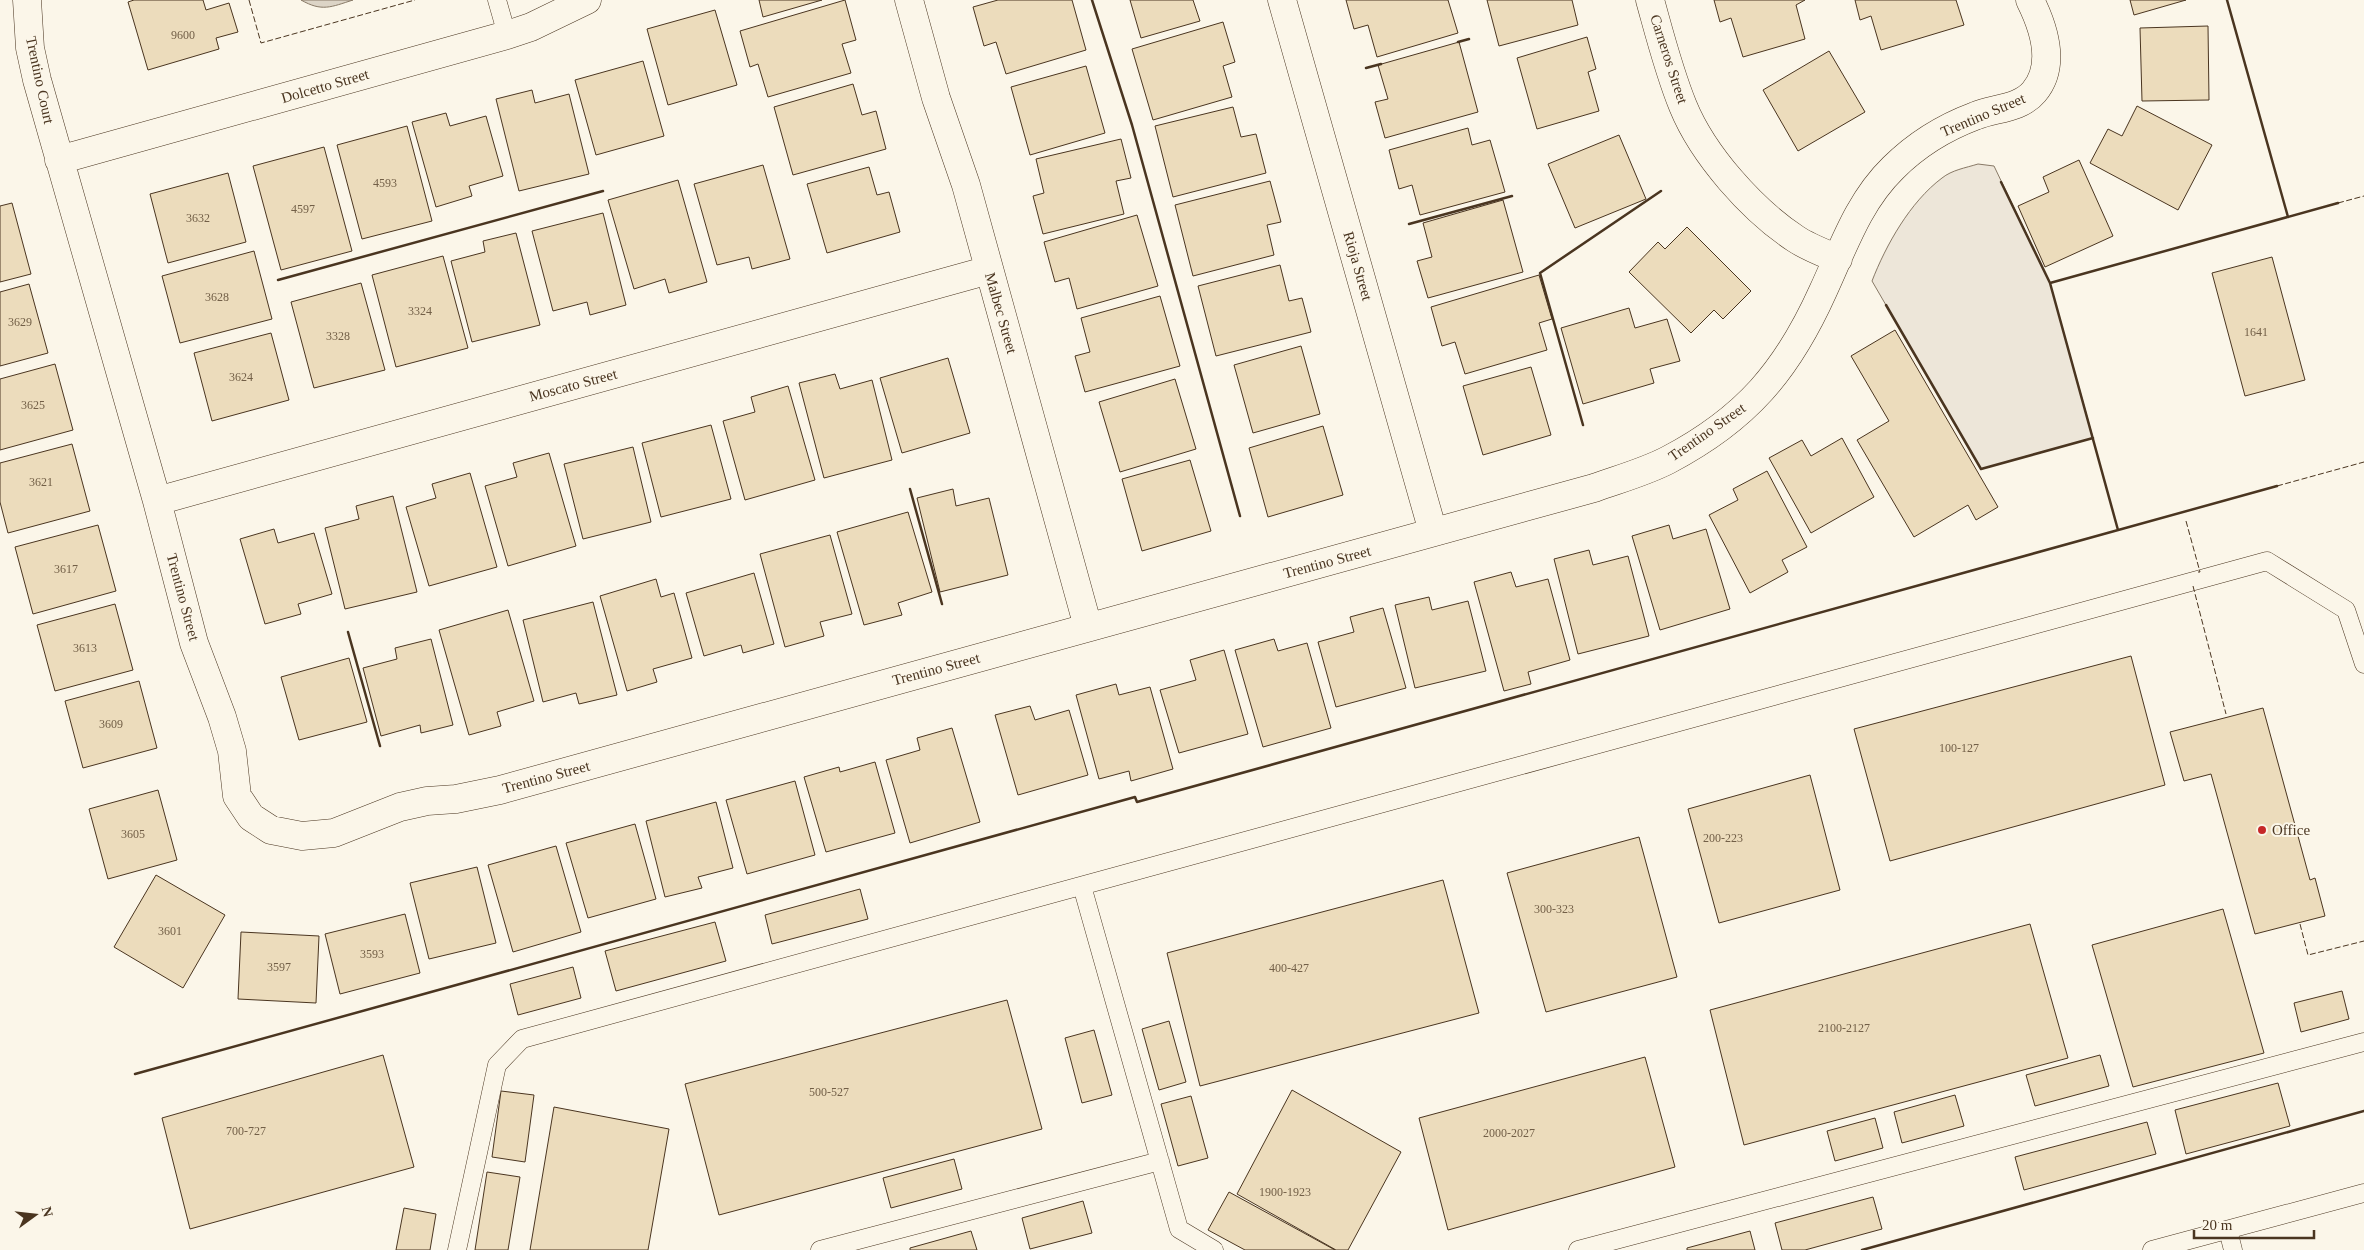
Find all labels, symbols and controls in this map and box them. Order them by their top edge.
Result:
street label: Carneros Street [1647,12,1691,106]
house number: 9600 [171,28,195,42]
street label: Trentino Court [23,35,57,126]
street label: Dolcetto Street [279,66,371,106]
street label: Trentino Street [1939,90,2028,140]
house number: 4593 [373,176,397,190]
house number: 4597 [291,202,315,216]
house number: 3632 [186,211,210,225]
street label: Rioja Street [1340,230,1376,303]
street label: Malbec Street [982,271,1020,356]
house number: 3628 [205,290,229,304]
house number: 3324 [408,304,432,318]
house number: 3629 [8,315,32,329]
house number: 1641 [2244,325,2268,339]
house number: 3328 [326,329,350,343]
street label: Moscato Street [527,365,620,404]
house number: 3624 [229,370,253,384]
house number: 3625 [21,398,45,412]
street label: Trentino Street [1666,399,1749,464]
house number: 3621 [29,475,53,489]
street label: Trentino Street [1282,542,1373,581]
street label: Trentino Street [164,552,203,643]
house number: 3617 [54,562,78,576]
house number: 3613 [73,641,97,655]
street label: Trentino Street [891,649,982,688]
house number: 3609 [99,717,123,731]
house number: 100-127 [1939,741,1979,755]
street label: Trentino Street [501,757,592,796]
place label: Office [2272,822,2310,838]
marker: Office [2256,824,2268,836]
house number: 3605 [121,827,145,841]
house number: 200-223 [1703,831,1743,845]
house number: 300-323 [1534,902,1574,916]
house number: 3601 [158,924,182,938]
house number: 3593 [360,947,384,961]
house number: 3597 [267,960,291,974]
house number: 400-427 [1269,961,1309,975]
house number: 2100-2127 [1818,1021,1870,1035]
house number: 500-527 [809,1085,849,1099]
house number: 700-727 [226,1124,266,1138]
house number: 2000-2027 [1483,1126,1535,1140]
house number: 1900-1923 [1259,1185,1311,1199]
north arrow [10,1190,60,1240]
text: N [39,1205,56,1219]
scale bar [2194,1208,2314,1240]
text: 20 m [2202,1217,2233,1233]

